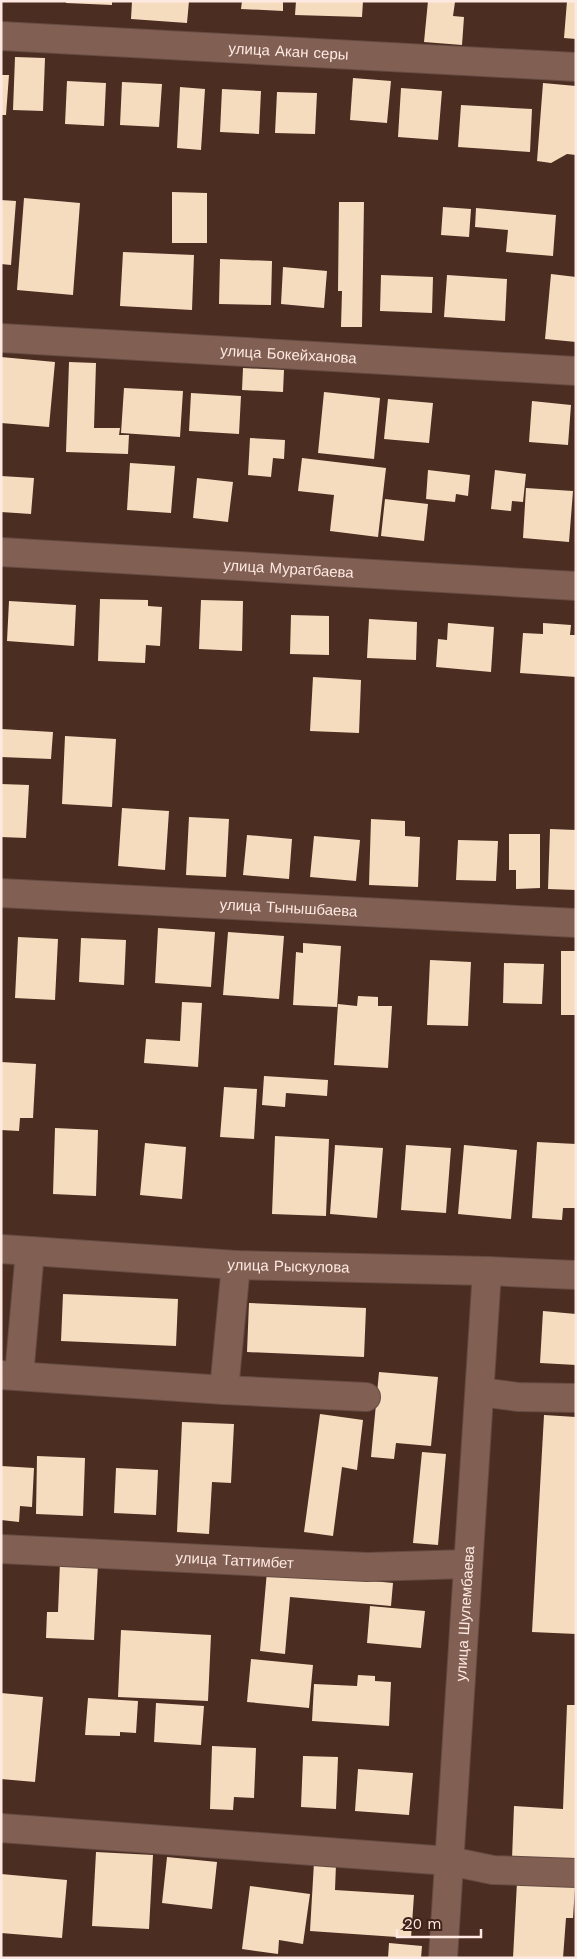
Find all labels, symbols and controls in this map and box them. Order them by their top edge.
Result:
street label: улица Акан серы [228,39,349,64]
street label: улица Бокейханова [220,342,358,367]
street label: улица Муратбаева [223,556,355,582]
street label: улица Тынышбаева [219,895,359,921]
street label: улица Рыскулова [227,1255,350,1277]
street label: улица Шулембаева [452,1545,478,1682]
street label: улица Таттимбет [175,1549,294,1572]
scale bar [397,1906,481,1938]
text: 20 m [404,1915,442,1933]

